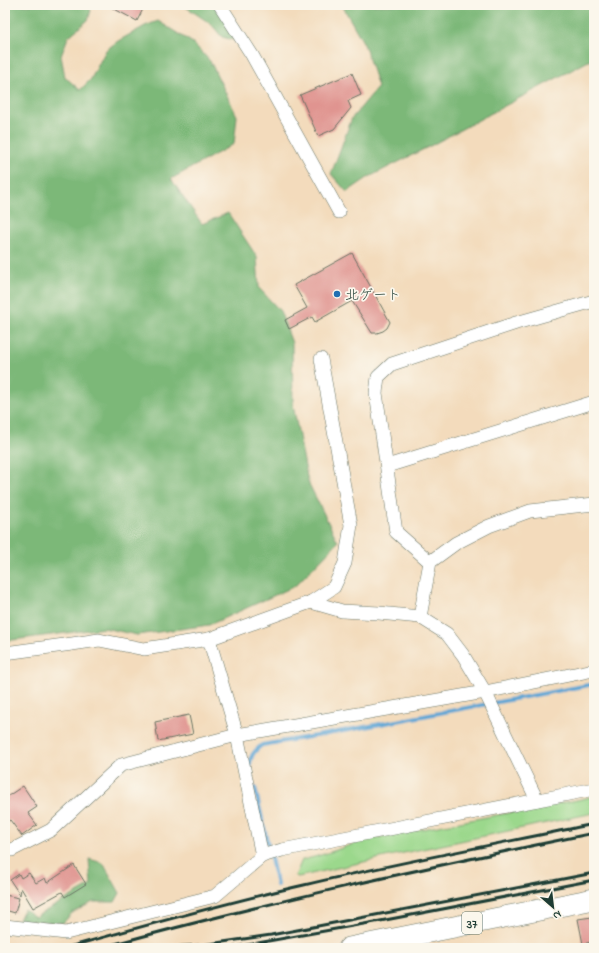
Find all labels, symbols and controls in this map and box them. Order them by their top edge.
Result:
place label: 北ゲート [345,285,401,306]
marker: 北ゲート [332,289,342,299]
north arrow [533,887,573,927]
text: N [550,906,564,924]
road number: 37 [462,912,482,934]

